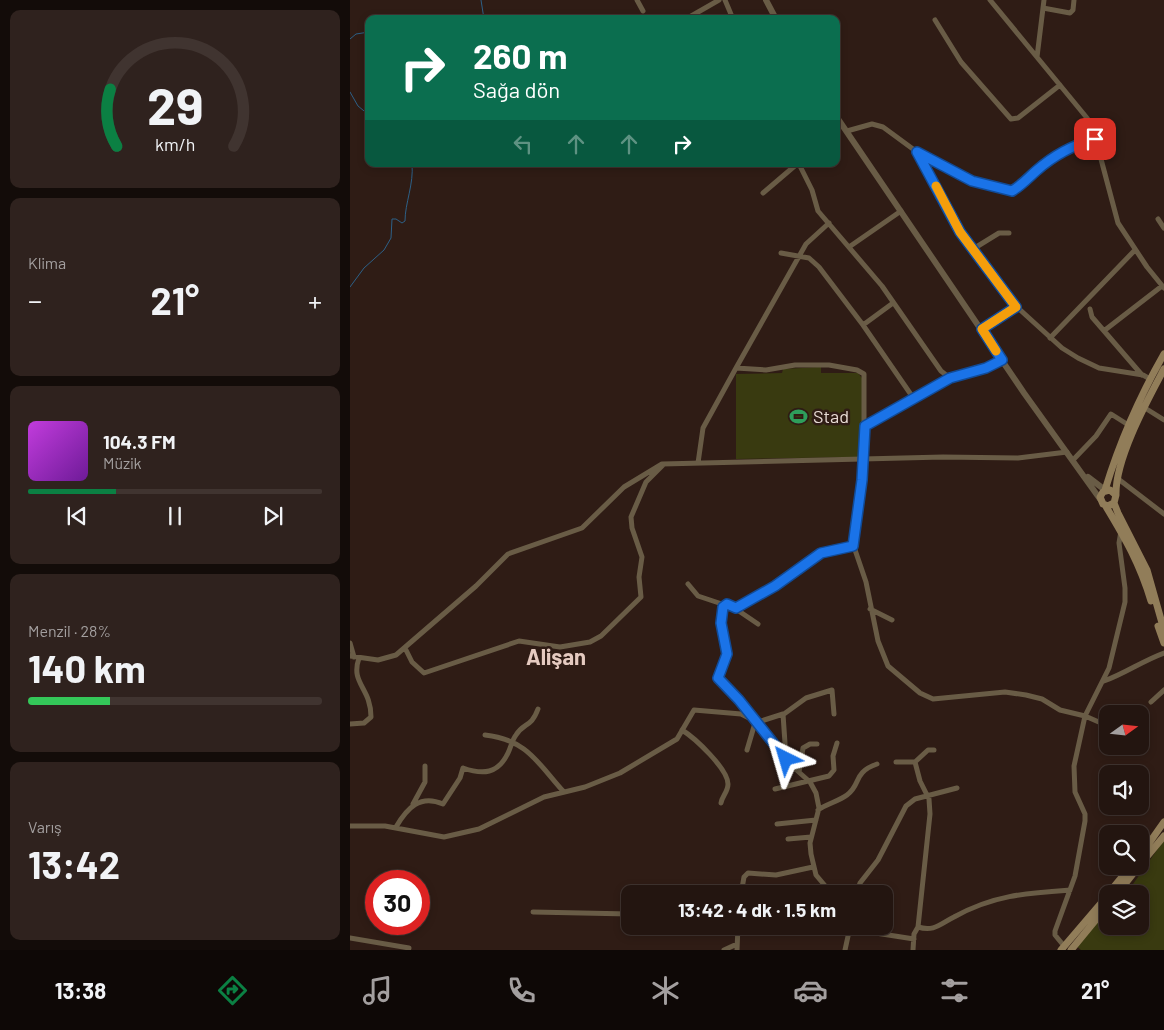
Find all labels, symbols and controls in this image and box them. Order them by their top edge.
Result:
text: 260 m [473,34,568,76]
icon: right [390,35,455,100]
text: 29 [147,73,203,135]
text: Sağa dön [473,76,560,102]
pin [1074,118,1116,160]
icon: arrive [1081,125,1109,153]
icon: left [509,130,537,158]
icon: ahead [562,130,590,158]
icon: ahead [615,130,643,158]
icon: right [668,130,696,158]
text: km/h [155,133,195,155]
text: Klima [28,253,66,272]
text: 21° [151,277,199,323]
text: − [28,283,42,317]
text: + [308,283,322,317]
place label: Stad [813,405,849,427]
sports icon: Stad [789,407,809,427]
text: 104.3 FM [103,430,175,453]
text: Müzik [103,453,142,472]
icon: previous [63,502,91,530]
icon: pause [161,502,189,530]
icon: next [259,502,287,530]
text: Menzil · 28% [28,621,111,640]
district label: Alişan [526,643,586,669]
text: 140 km [28,645,146,691]
north arrow [1099,705,1149,755]
map controls [1099,705,1149,935]
position arrow [759,732,811,784]
button: sound [1099,765,1149,815]
text: Varış [28,817,62,836]
button: search [1099,825,1149,875]
text: 13:42 [28,841,120,887]
speed limit sign: 30 [365,870,430,935]
button: layers [1099,885,1149,935]
text: 13:42 · 4 dk · 1.5 km [678,898,836,921]
icon: directions [215,973,250,1008]
icon: music [360,973,395,1008]
icon: phone [504,973,539,1008]
icon: climate [648,973,683,1008]
icon: car [793,973,828,1008]
icon: filters [937,973,972,1008]
text: 13:38 [55,977,106,1003]
text: 21° [1081,977,1109,1003]

